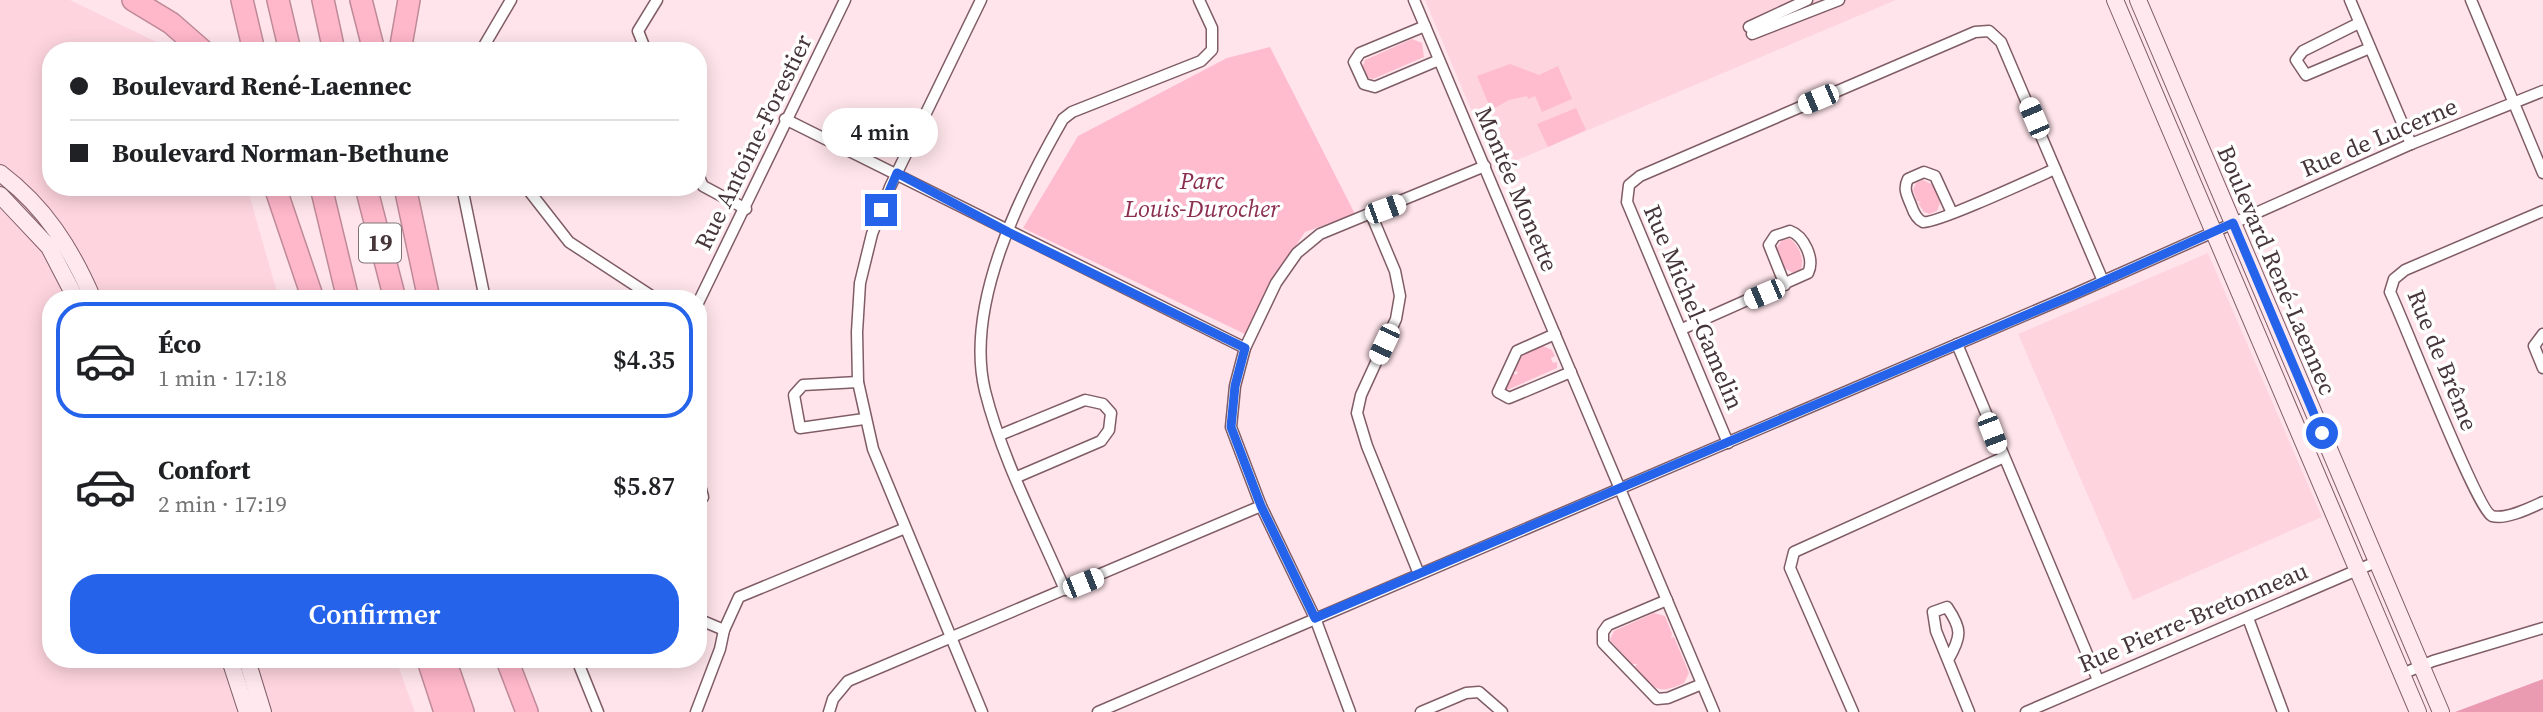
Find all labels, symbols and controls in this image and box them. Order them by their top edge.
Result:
street label: Rue Antoine-Forestier [686,29,820,255]
text: Boulevard René-Laennec [112,68,412,104]
car [1795,81,1842,117]
street label: Rue de Lucerne [2296,89,2462,185]
car [2017,95,2052,141]
street label: Montée Monette [1467,102,1567,276]
callout: 4 min [823,108,939,158]
text: 4 min [850,116,910,148]
text: Boulevard Norman-Bethune [112,135,449,171]
street label: Boulevard René-Laennec [2209,140,2345,400]
park label: Parc Louis-Durocher [1123,164,1281,225]
car [1362,192,1409,226]
route end [865,194,897,226]
street label: Rue Michel-Gamelin [1636,200,1752,414]
road number: 19 [359,224,401,262]
car [1741,276,1788,312]
street label: Rue de Brême [2400,285,2486,435]
car [1366,321,1403,367]
text: Éco [158,326,201,362]
icon: car [74,329,137,392]
text: $4.35 [613,342,675,378]
text: 1 min · 17:18 [158,362,287,394]
car [1975,410,2010,456]
route start [2306,417,2338,449]
text: Confort [158,452,250,488]
icon: car [74,455,137,518]
text: $5.87 [613,468,675,504]
text: 2 min · 17:19 [158,488,287,520]
street label: Rue Pierre-Bretonneau [2073,554,2313,680]
car [1060,565,1107,601]
button: Confirmer [70,574,679,654]

